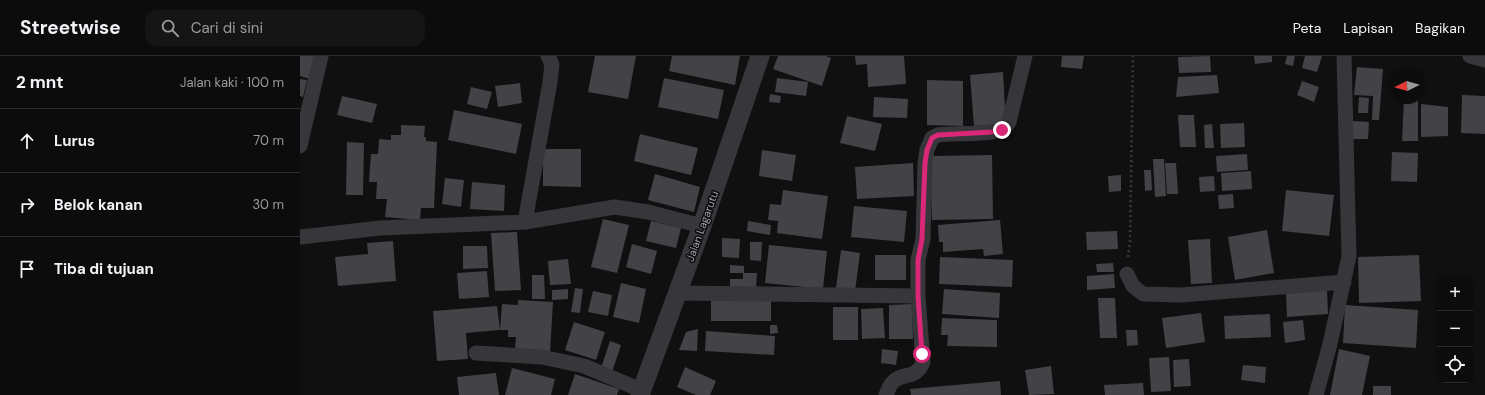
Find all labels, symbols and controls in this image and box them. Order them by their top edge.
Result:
search box [145,10,425,46]
text: Streetwise [20,15,121,40]
icon: search [159,17,181,39]
text: Cari di sini [191,18,263,38]
text: Peta [1293,19,1321,37]
text: Lapisan [1343,19,1393,37]
text: Bagikan [1415,19,1465,37]
north arrow [1389,68,1425,104]
text: 2 mnt [16,71,64,93]
text: Jalan kaki · 100 m [180,74,284,91]
route end [993,121,1011,139]
icon: ahead [16,130,38,152]
text: Lurus [54,131,95,151]
text: 70 m [253,132,284,149]
street label: Jalan Lagarutu [683,189,721,263]
icon: right [16,194,38,216]
text: Belok kanan [54,195,142,215]
text: 30 m [252,196,284,213]
icon: arrive [16,258,38,280]
text: Tiba di tujuan [54,259,154,279]
map controls [1437,275,1473,383]
button: + [1437,275,1473,311]
button: − [1437,311,1473,347]
route start [913,345,931,363]
button: locate [1437,347,1473,383]

